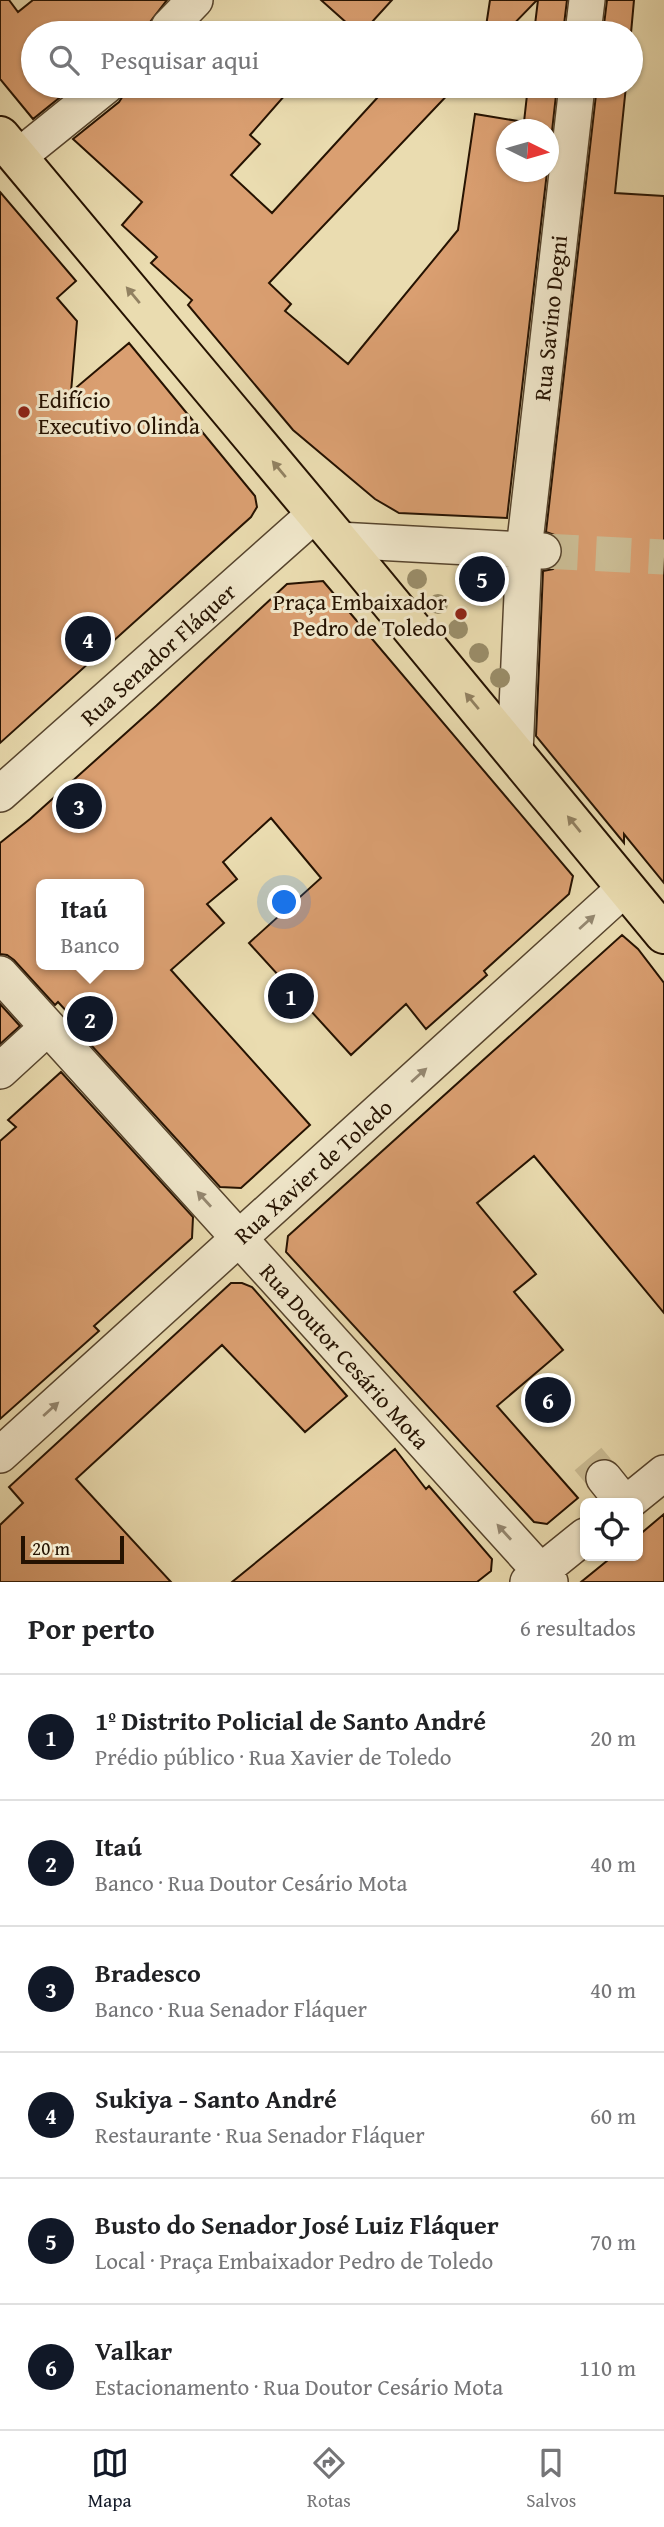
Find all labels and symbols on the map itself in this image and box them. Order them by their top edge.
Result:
north arrow [496,119,559,182]
street label: Rua Savino Degni [525,233,575,403]
one-way arrow [126,286,141,303]
place label: Edifício Executivo Olinda [38,383,200,442]
marker: Edifício Executivo Olinda [16,404,32,420]
one-way arrow [272,461,287,478]
pin: 5 [459,553,505,605]
street label: Rua Senador Fláquer [73,575,243,733]
place label: Praça Embaixador Pedro de Toledo [273,585,448,644]
marker: Praça Embaixador Pedro de Toledo [453,606,469,622]
pin: 4 [65,613,111,665]
one-way arrow [465,692,480,709]
pin: 3 [56,780,102,832]
one-way arrow [567,816,582,833]
your location [267,885,301,919]
one-way arrow [578,915,595,931]
pin: 1 [268,970,314,1022]
pin: 2 [67,993,113,1045]
one-way arrow [410,1067,428,1083]
street label: Rua Xavier de Toledo [227,1091,399,1251]
one-way arrow [196,1190,212,1208]
street label: Rua Doutor Cesário Mota [253,1256,438,1456]
pin: 6 [525,1374,571,1426]
one-way arrow [42,1402,59,1417]
one-way arrow [497,1523,513,1540]
scale bar [21,1533,124,1565]

